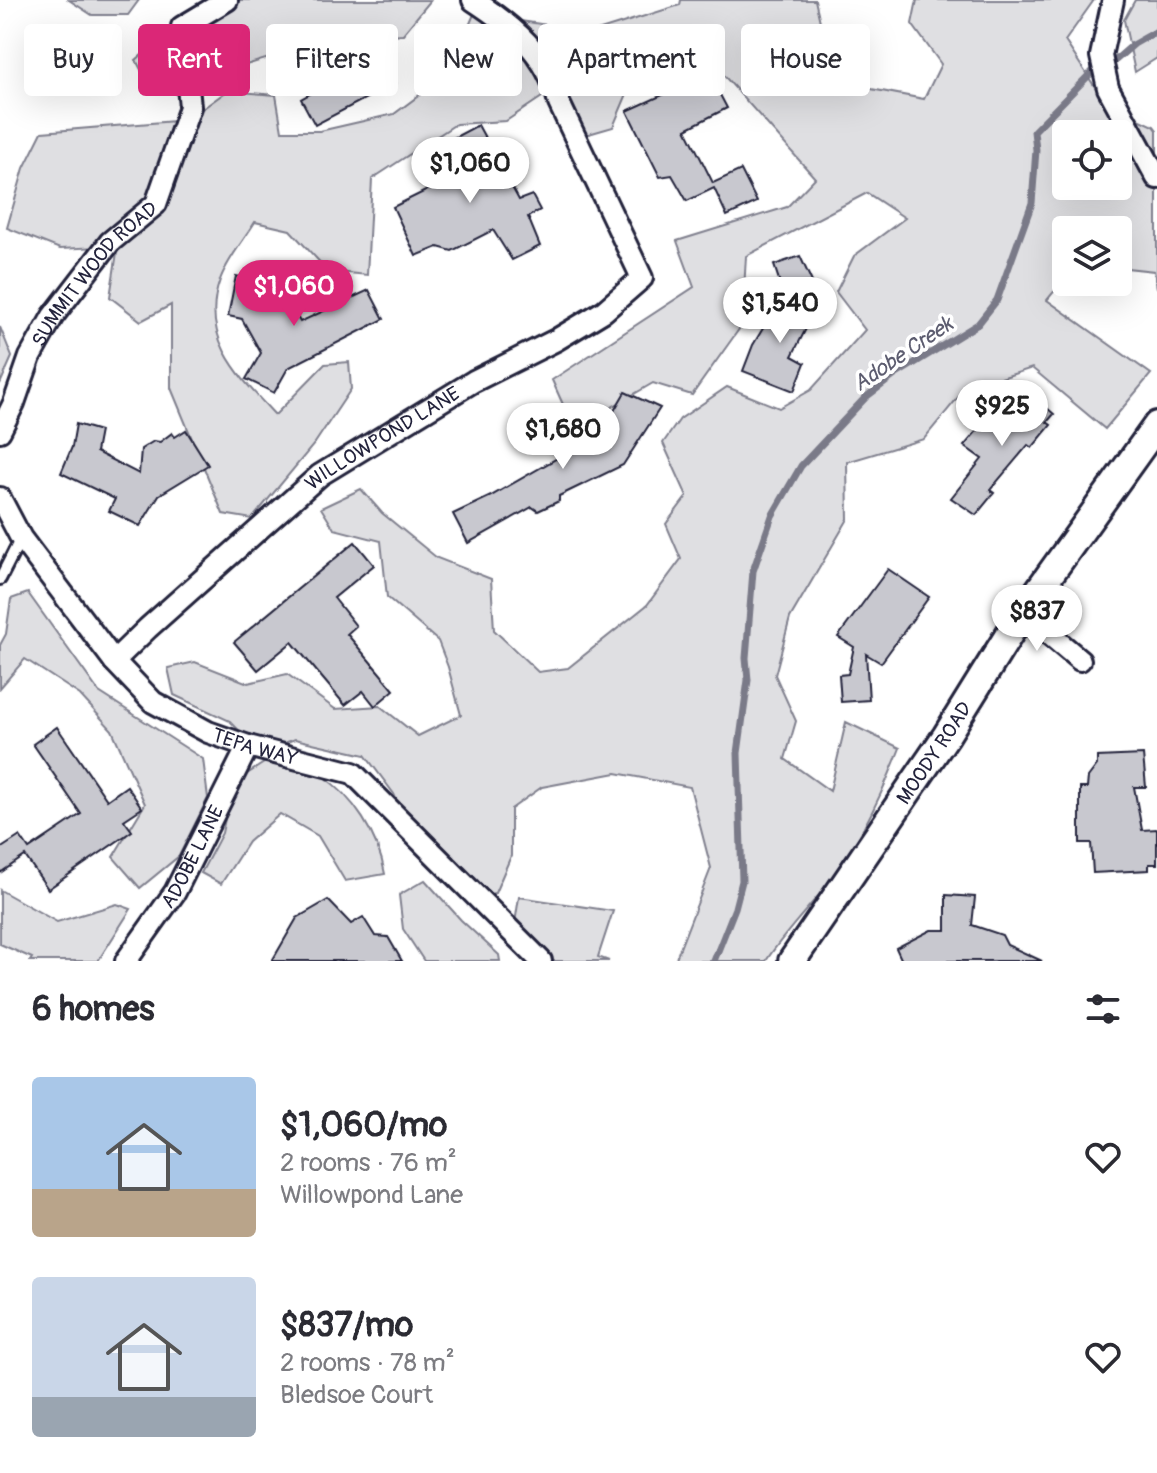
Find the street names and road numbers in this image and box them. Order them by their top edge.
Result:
street label: SUMMIT WOOD ROAD [26,196,162,351]
street label: WILLOWPOND LANE [299,380,464,495]
street label: MOODY ROAD [891,697,977,809]
street label: TEPA WAY [209,722,301,771]
street label: ADOBE LANE [155,801,229,913]

